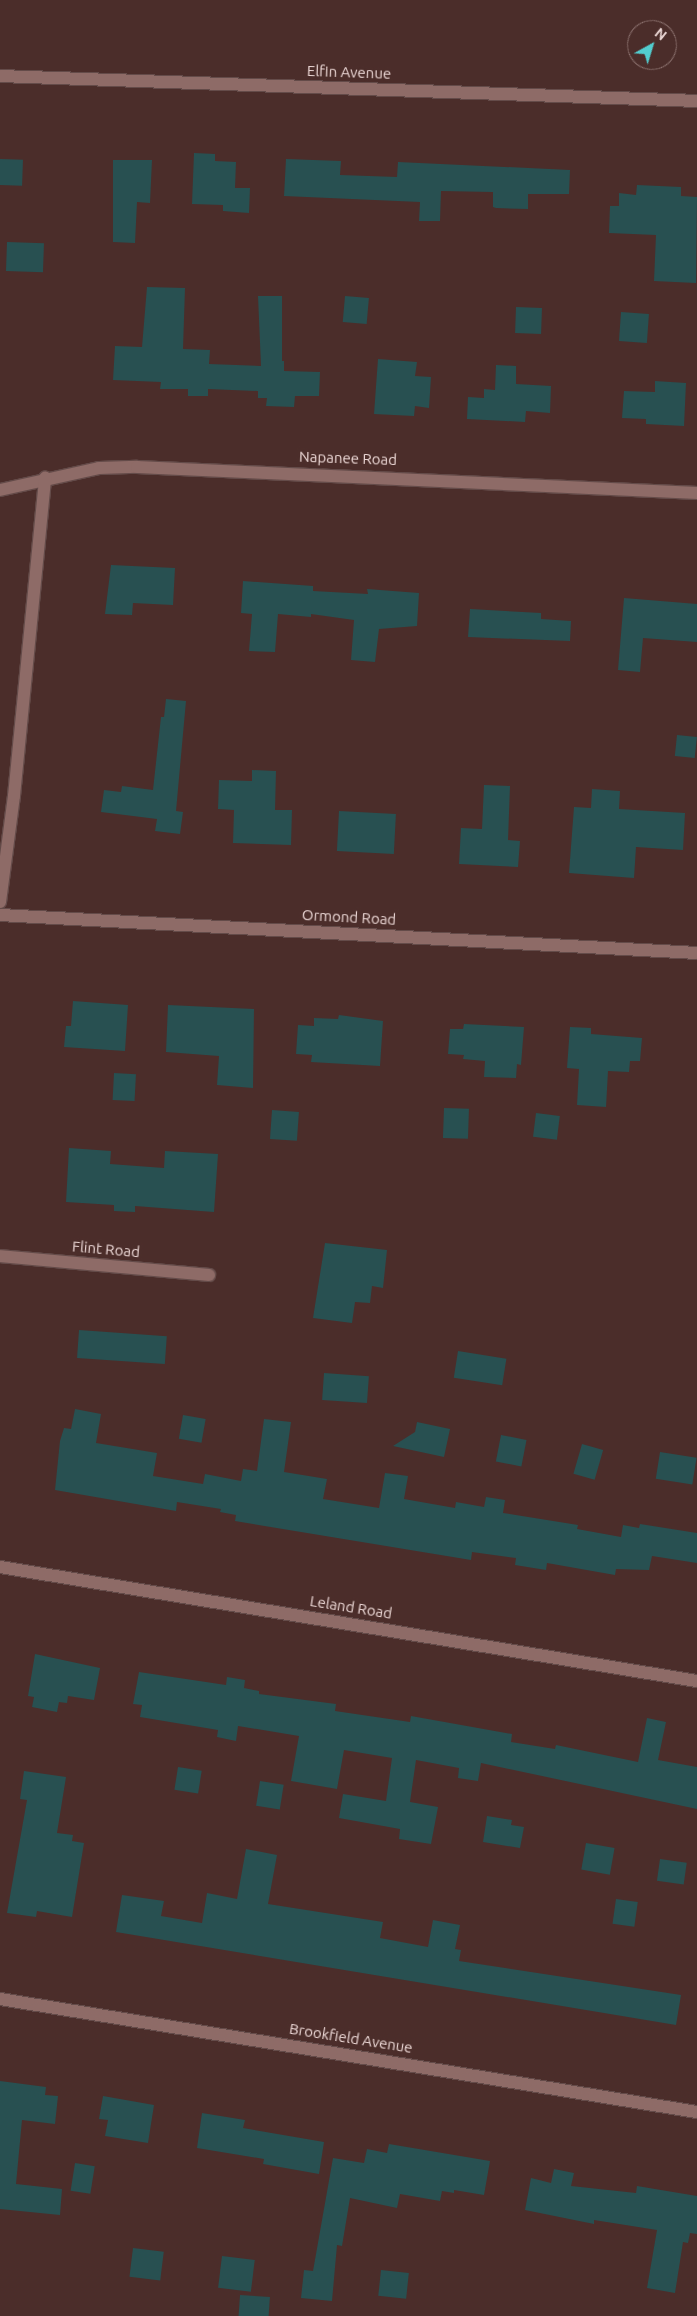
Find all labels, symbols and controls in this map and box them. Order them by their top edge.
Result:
north arrow [627,20,677,70]
text: N [652,25,670,44]
street label: Elfin Avenue [307,62,391,82]
street label: Napanee Road [299,447,397,469]
street label: Ormond Road [301,906,397,928]
street label: Flint Road [71,1237,141,1261]
street label: Leland Road [309,1592,393,1622]
street label: Brookfield Avenue [288,2019,414,2057]

